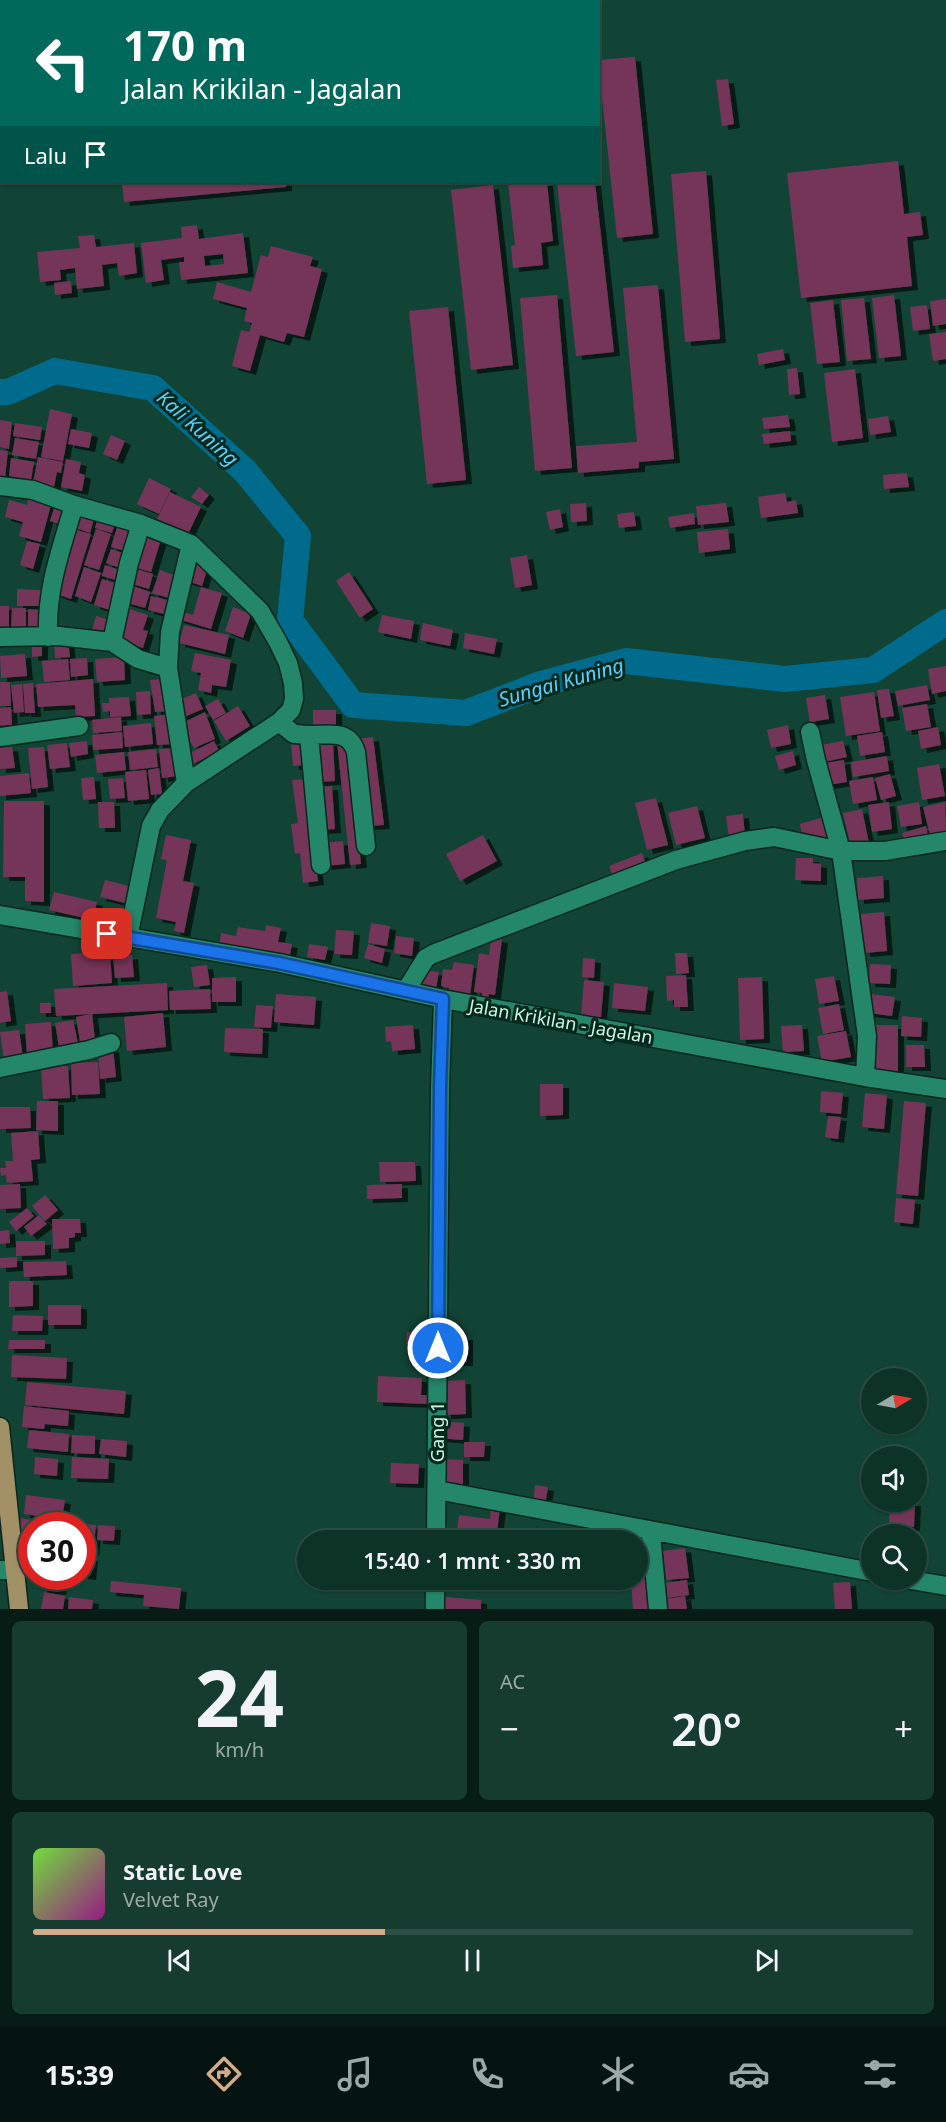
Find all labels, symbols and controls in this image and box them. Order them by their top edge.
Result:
text: 170 m [123,16,247,73]
icon: left [24,24,102,102]
text: Jalan Krikilan - Jagalan [123,70,402,107]
icon: arrive [79,138,112,171]
text: Lalu [24,140,67,170]
water label: Kali Kuning [151,384,245,472]
water label: Sungai Kuning [495,651,627,713]
pin [81,908,132,959]
icon: arrive [90,917,123,950]
street label: Jalan Krikilan - Jagalan [465,993,655,1049]
position arrow [406,1316,470,1380]
north arrow [861,1368,927,1434]
map controls [861,1368,927,1590]
street label: Gang 1 [425,1402,449,1462]
button: sound [861,1446,927,1512]
speed limit sign: 30 [18,1512,96,1590]
button: search [861,1524,927,1590]
text: 15:40 · 1 mnt · 330 m [363,1545,582,1575]
text: 24 [195,1644,284,1750]
text: AC [500,1668,525,1695]
text: 20° [671,1698,742,1759]
text: − [500,1706,519,1751]
text: + [894,1706,913,1751]
text: km/h [215,1736,264,1763]
text: Static Love [123,1856,242,1886]
text: Velvet Ray [123,1886,219,1913]
icon: previous [163,1944,196,1977]
icon: pause [456,1944,489,1977]
icon: next [750,1944,783,1977]
icon: directions [203,2053,245,2095]
icon: music [334,2053,376,2095]
icon: phone [466,2053,508,2095]
icon: climate [597,2053,639,2095]
icon: car [728,2053,770,2095]
icon: filters [859,2053,901,2095]
text: 15:39 [45,2056,114,2093]

